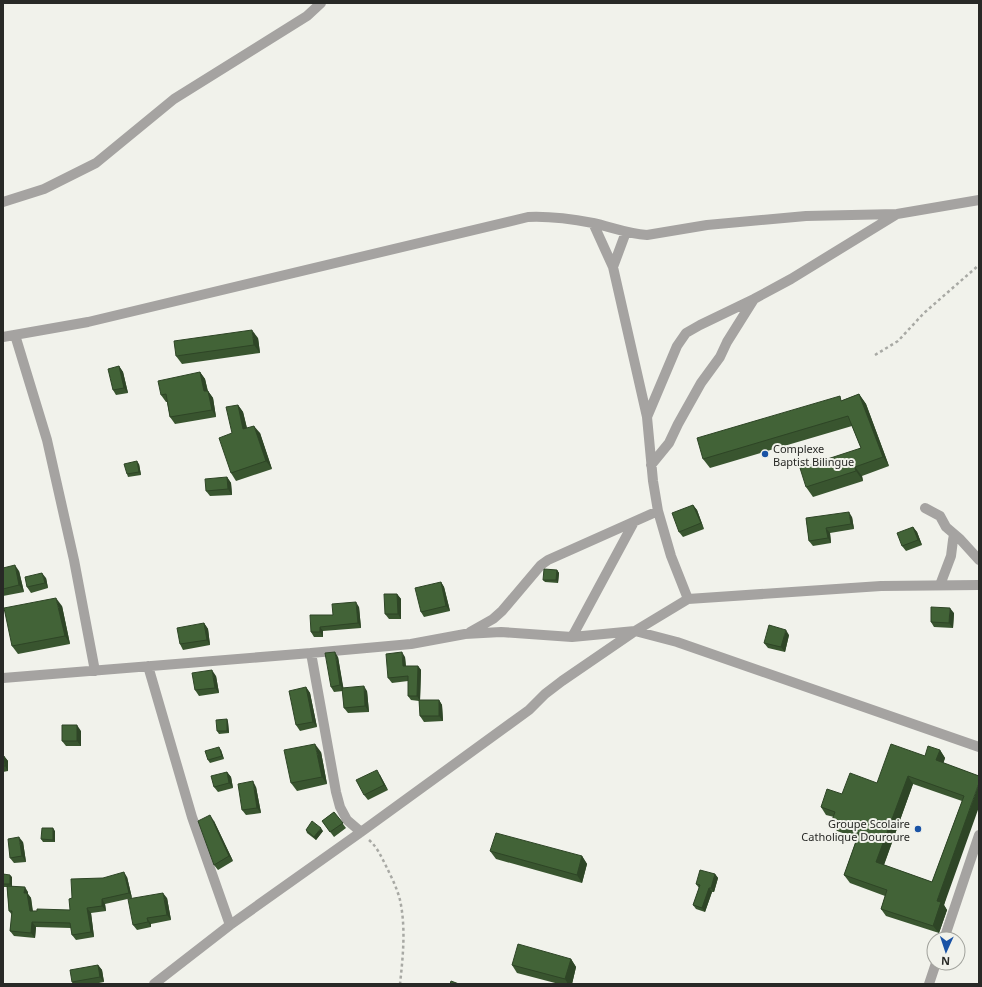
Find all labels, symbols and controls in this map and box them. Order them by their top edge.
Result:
place label: Complexe Baptist Bilingue [773,441,854,469]
marker: Complexe Baptist Bilingue [760,449,770,459]
place label: Groupe Scolaire Catholique Douroure [801,816,910,844]
marker: Groupe Scolaire Catholique Douroure [913,824,923,834]
north arrow [926,931,966,971]
text: N [941,954,950,969]

